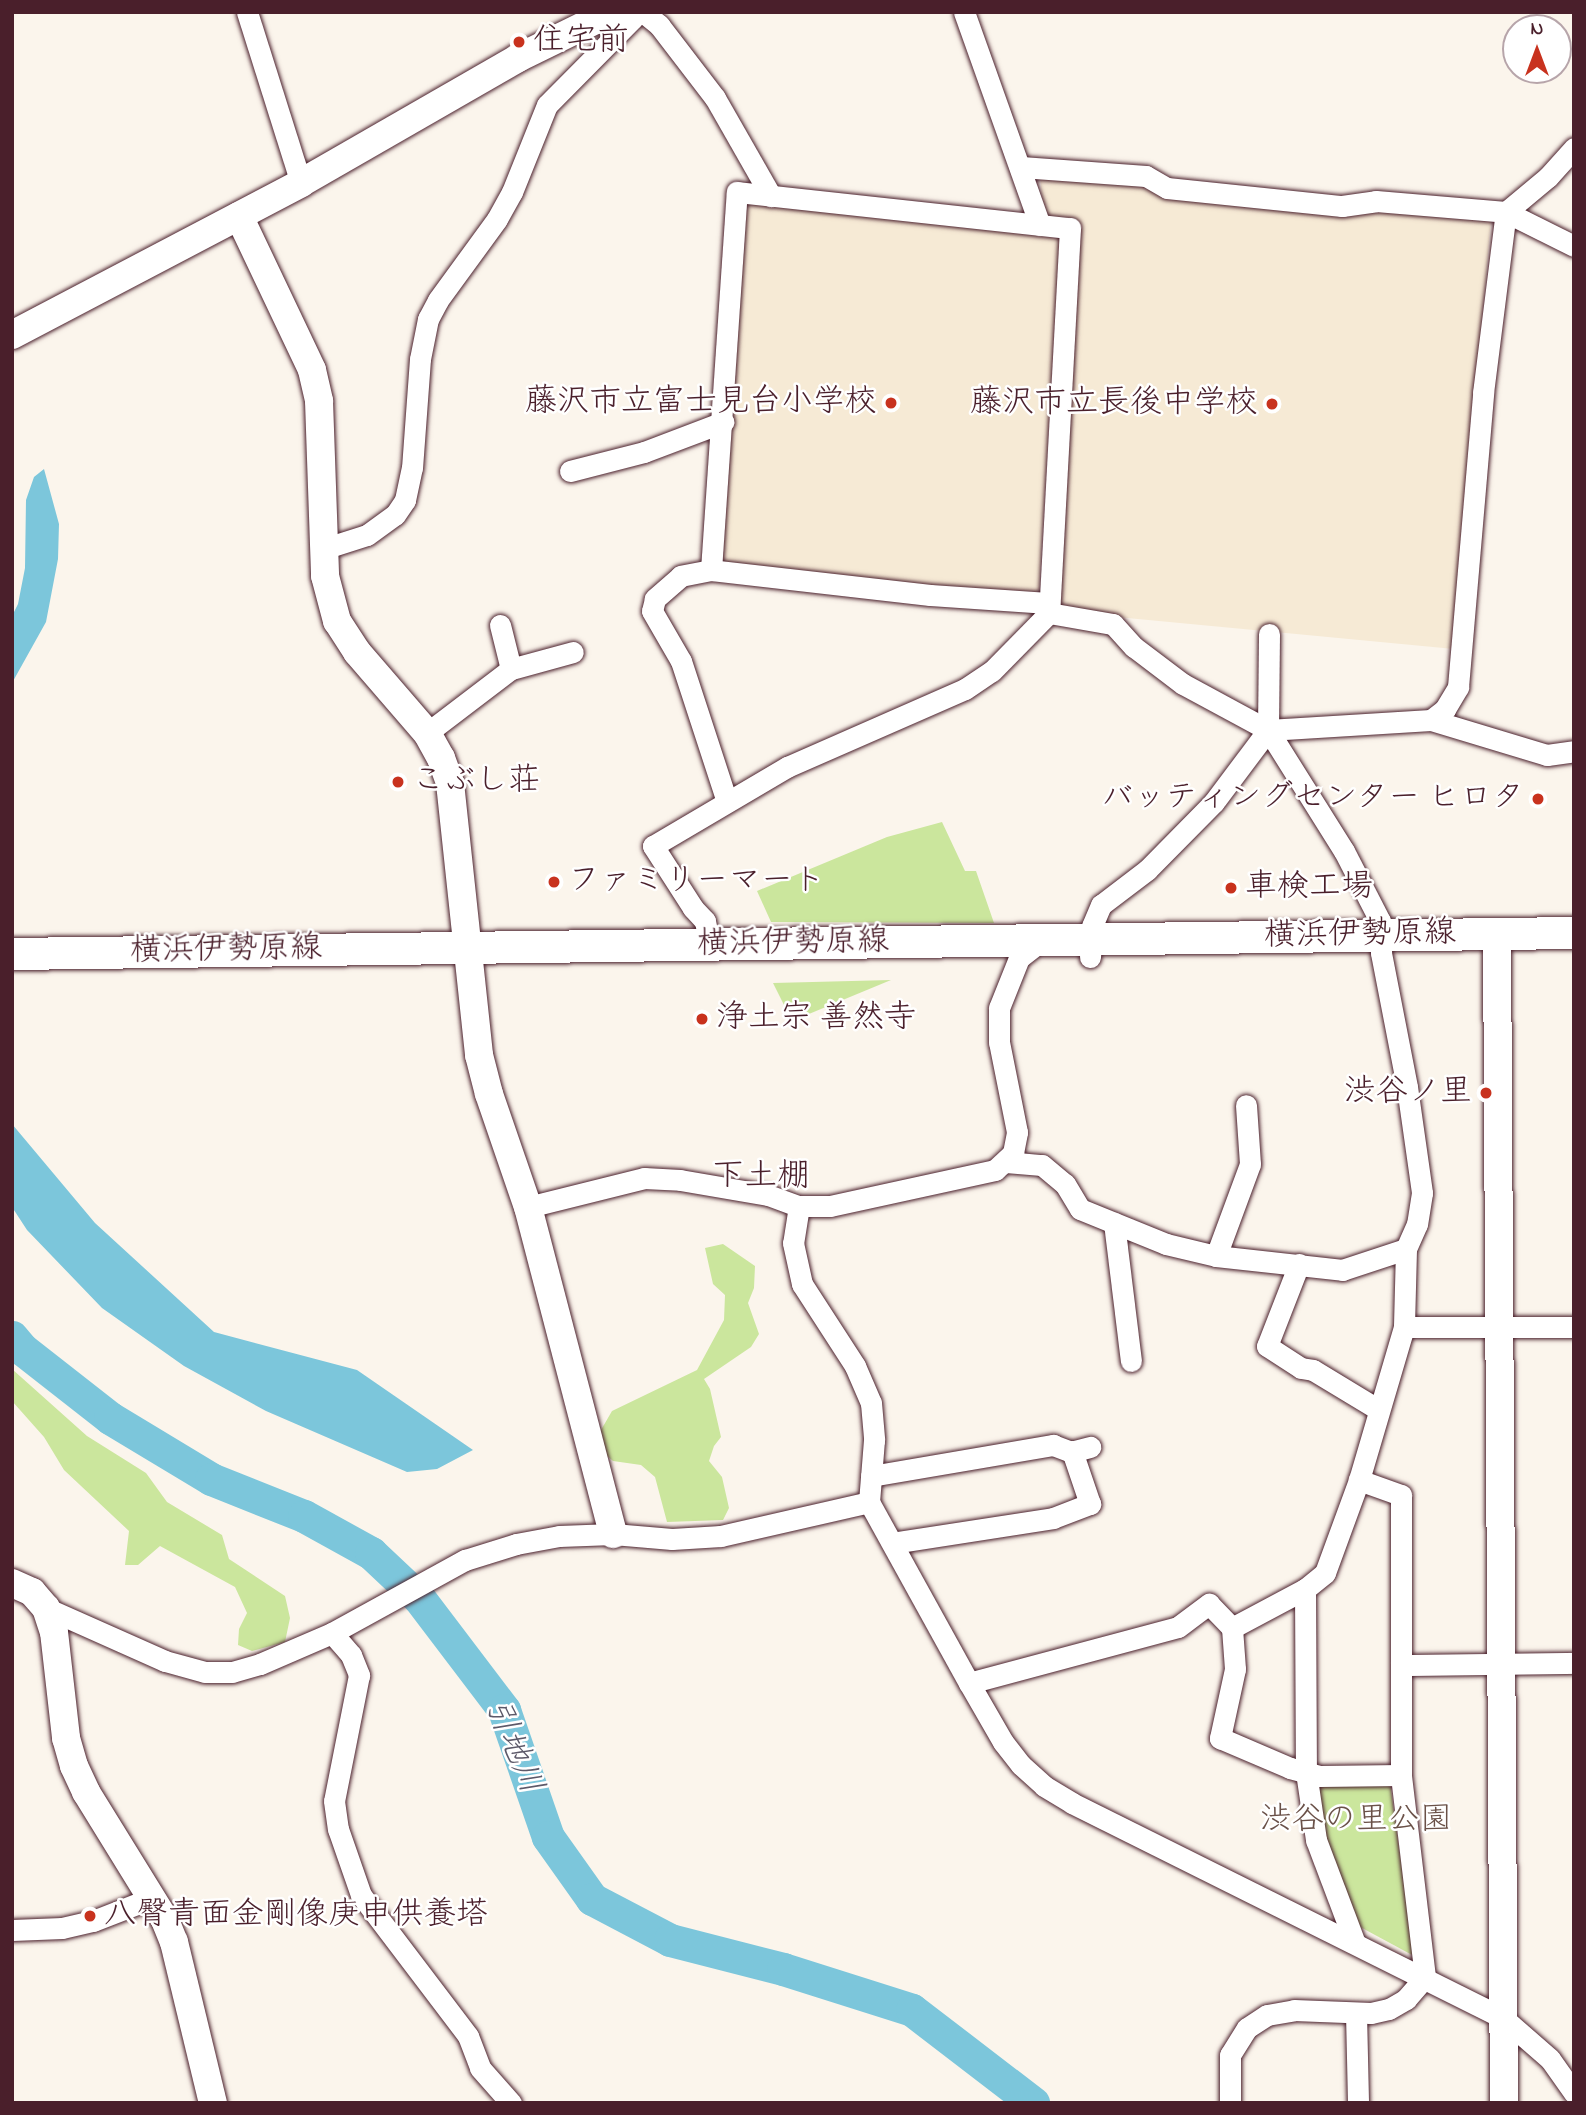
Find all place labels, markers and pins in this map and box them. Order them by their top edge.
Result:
place label: 住宅前 [533,23,629,61]
marker: 住宅前 [511,34,527,50]
place label: 藤沢市立富士見台小学校 [525,384,877,422]
place label: 藤沢市立長後中学校 [970,385,1258,423]
marker: 藤沢市立富士見台小学校 [883,395,899,411]
marker: 藤沢市立長後中学校 [1264,396,1280,412]
place label: こぶし荘 [412,763,540,801]
marker: こぶし荘 [390,774,406,790]
place label: バッティングセンター ヒロタ [1100,780,1524,818]
marker: バッティングセンター ヒロタ [1530,791,1546,807]
place label: ファミリーマート [568,863,824,901]
place label: 車検工場 [1245,869,1373,907]
marker: ファミリーマート [546,874,562,890]
marker: 車検工場 [1223,880,1239,896]
place label: 浄土宗 善然寺 [716,1000,916,1038]
marker: 浄土宗 善然寺 [694,1011,710,1027]
place label: 渋谷ノ里 [1344,1074,1472,1112]
marker: 渋谷ノ里 [1478,1085,1494,1101]
place label: 八臀青面金剛像庚申供養塔 [104,1897,488,1935]
marker: 八臀青面金剛像庚申供養塔 [82,1908,98,1924]

